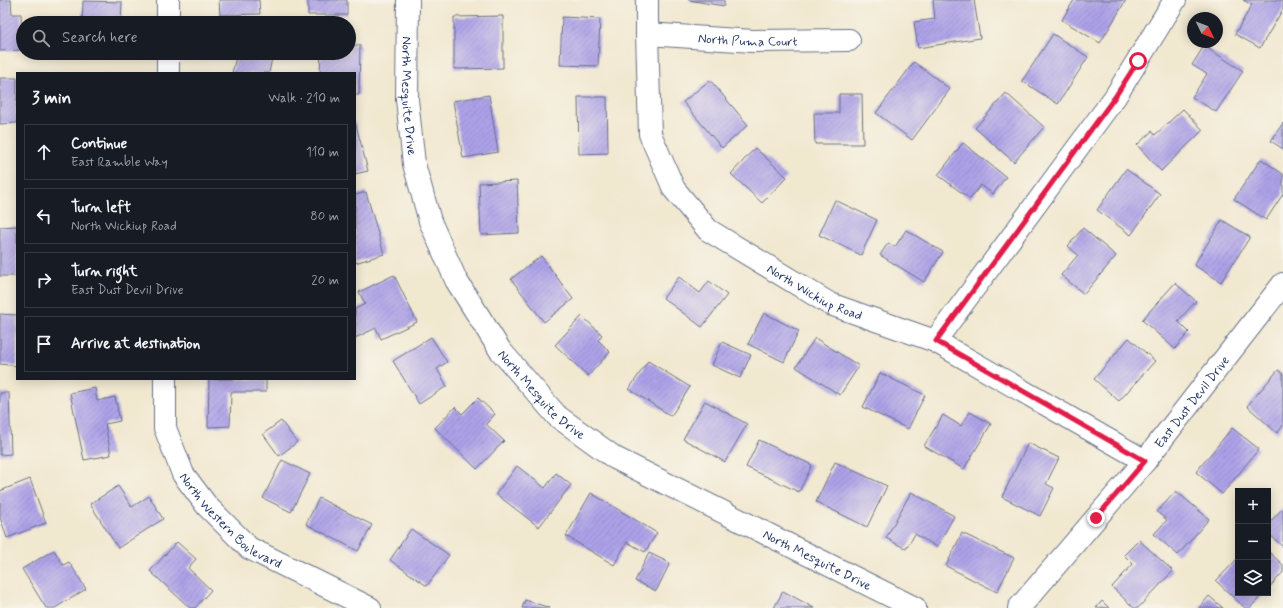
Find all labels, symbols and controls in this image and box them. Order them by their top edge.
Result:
north arrow [1187,12,1223,48]
search box [16,16,356,60]
icon: search [30,27,52,49]
text: Search here [62,28,138,48]
street label: North Puma Court [697,30,798,51]
street label: North Mesquite Drive [397,36,420,156]
route start [1129,52,1147,70]
text: 3 min [32,87,71,109]
text: Walk · 210 m [268,90,340,107]
text: Continue [71,134,127,154]
icon: ahead [33,141,55,163]
text: 110 m [306,144,339,161]
text: East Ramble Way [71,154,168,171]
text: Turn left [71,198,131,218]
icon: left [33,205,55,227]
text: 80 m [310,208,339,225]
text: North Wickiup Road [71,218,177,235]
street label: North Wickiup Road [763,261,864,325]
text: Turn right [71,262,138,282]
icon: right [33,269,55,291]
text: 20 m [311,272,339,289]
text: East Dust Devil Drive [71,282,184,299]
icon: arrive [33,333,55,355]
text: Arrive at destination [71,334,200,354]
street label: North Mesquite Drive [493,347,588,444]
street label: East Dust Devil Drive [1151,353,1234,452]
street label: North Western Boulevard [175,470,284,573]
map controls [1235,488,1271,596]
button: + [1235,488,1271,524]
route end [1087,509,1105,527]
button: − [1235,524,1271,560]
street label: North Mesquite Drive [760,526,874,595]
button: layers [1235,560,1271,596]

